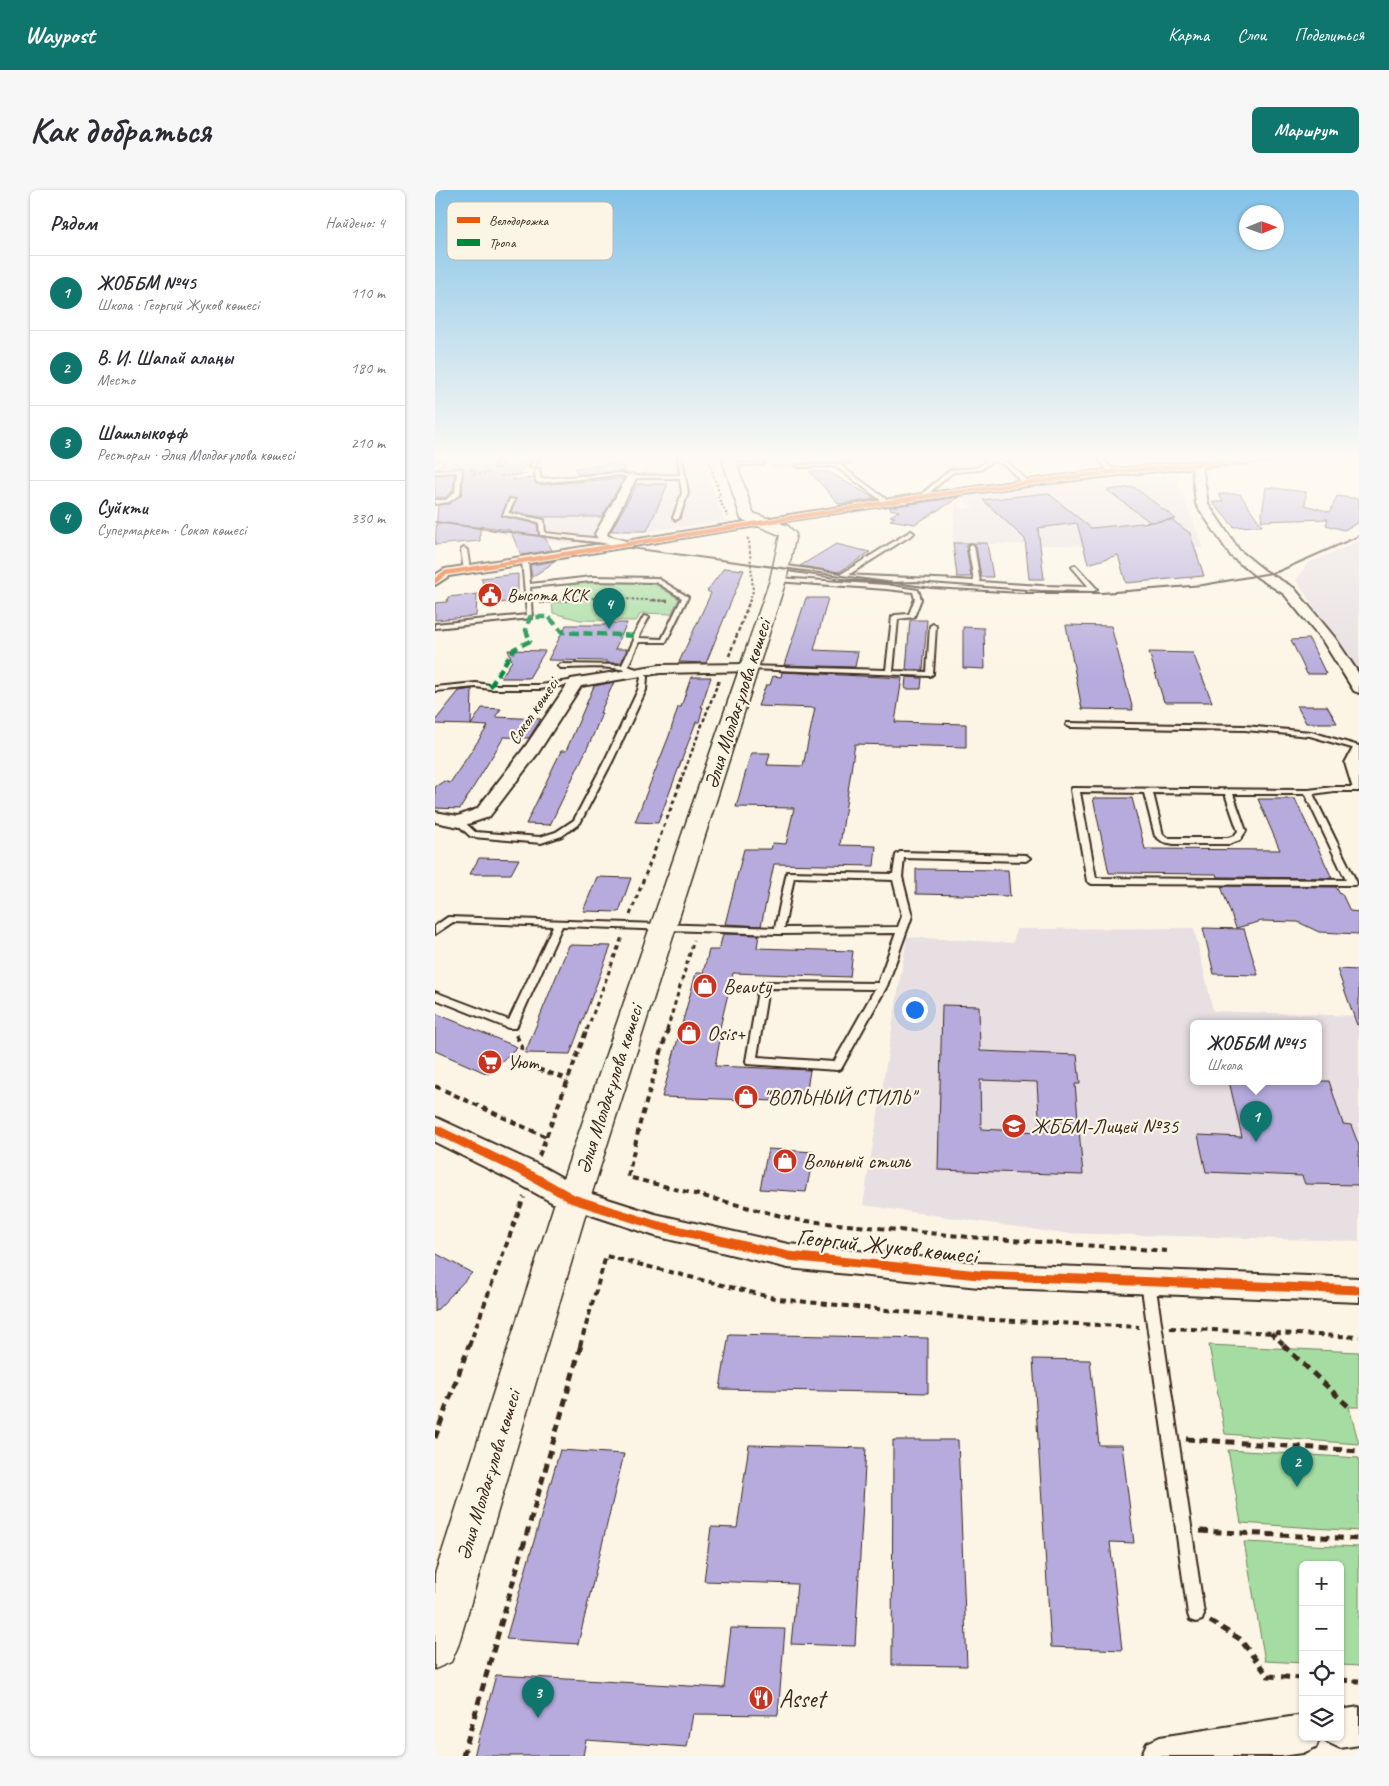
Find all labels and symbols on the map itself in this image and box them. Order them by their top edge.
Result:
legend [447,202,613,260]
north arrow [1239,205,1284,250]
text: Велодорожка [489,212,550,229]
text: Тропа [489,234,517,251]
public building icon: Высота КСК [477,582,503,608]
place label: Высота КСК [507,584,591,606]
pin: 4 [593,588,625,629]
street label: Әлия Молдағұлова көшесі [697,613,778,792]
street label: Сокол көшесі [503,671,565,748]
shop icon: Beauty [692,973,718,999]
place label: Beauty [723,973,773,999]
your location [902,997,928,1023]
street label: Әлия Молдағұлова көшесі [569,998,650,1177]
shop icon: Osis+ [676,1020,702,1046]
place label: Osis+ [707,1020,747,1046]
supermarket icon: Уют [477,1049,503,1075]
place label: Уют [507,1049,539,1075]
shop icon: "ВОЛЬНЫЙ СТИЛЬ" [733,1084,759,1110]
place label: "ВОЛЬНЫЙ СТИЛЬ" [763,1084,919,1110]
pin: 1 [1240,1101,1272,1142]
school or university icon: ЖББМ-Лицей №35 [1001,1113,1027,1139]
place label: ЖББМ-Лицей №35 [1031,1113,1180,1139]
shop icon: Вольный стиль [772,1148,798,1174]
place label: Вольный стиль [803,1148,911,1174]
street label: Георгий Жуков көшесі [795,1221,982,1272]
street label: Әлия Молдағұлова көшесі [450,1384,527,1563]
pin: 2 [1281,1446,1313,1487]
pin: 3 [522,1677,554,1718]
place label: Asset [779,1683,828,1715]
restaurant icon: Asset [748,1685,774,1711]

